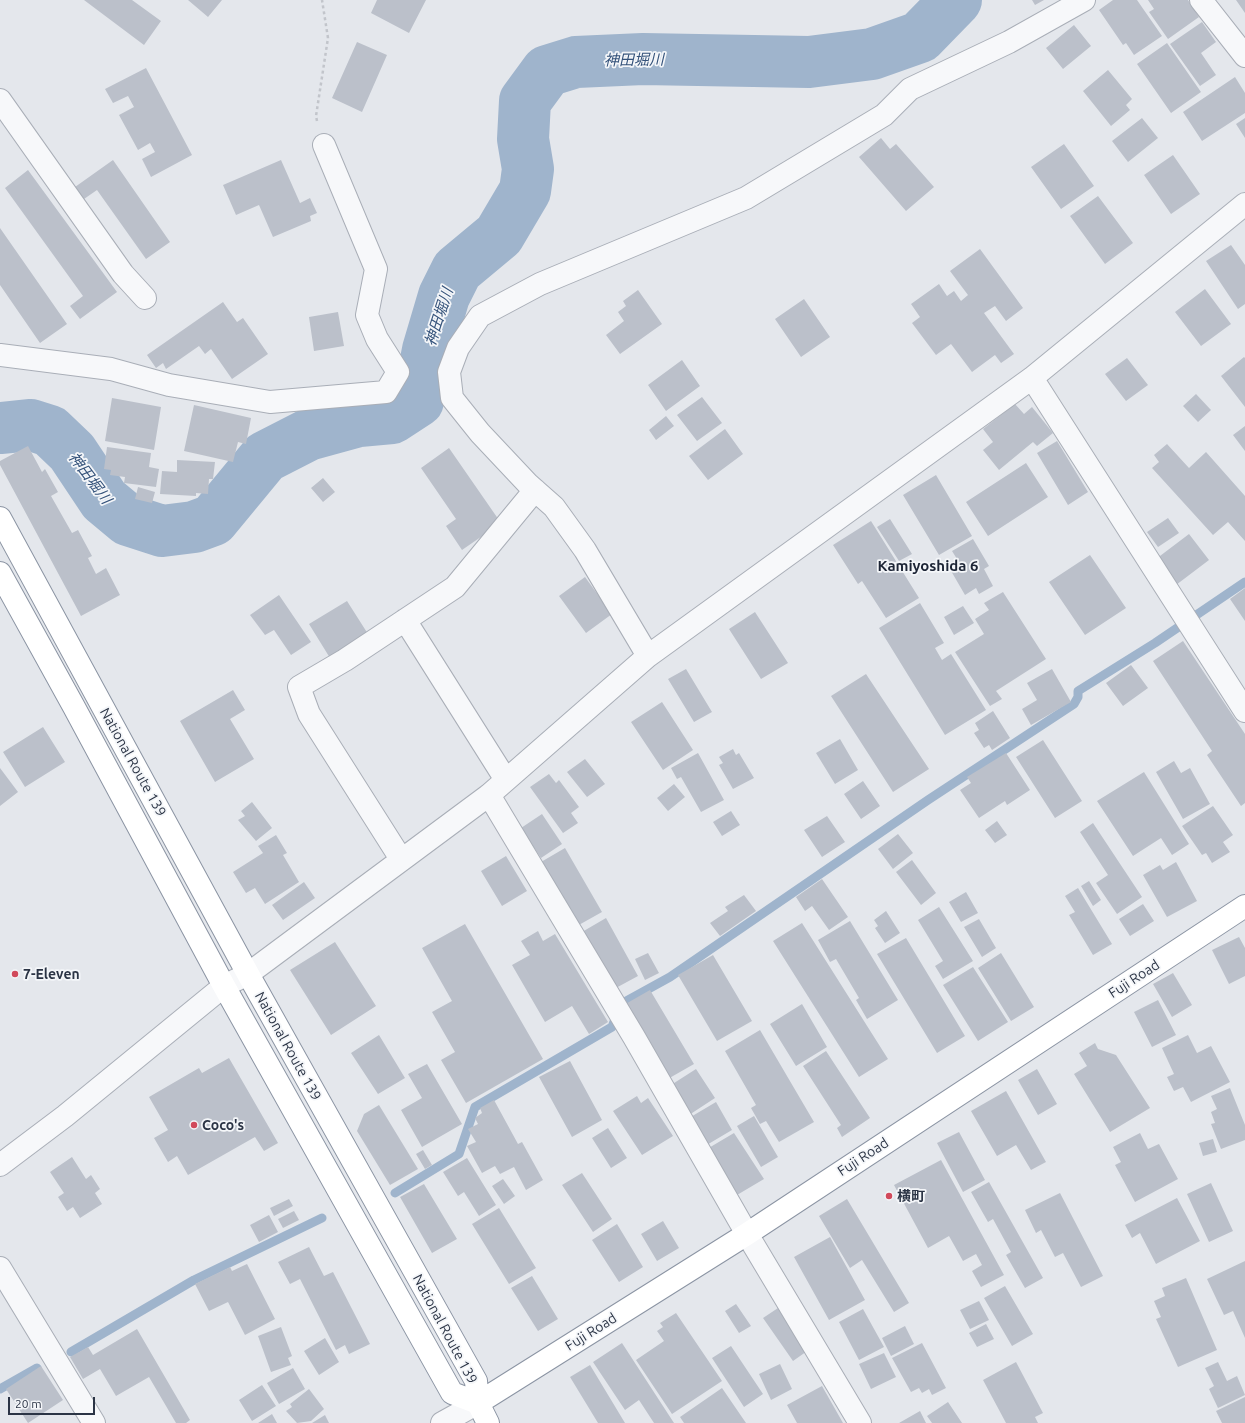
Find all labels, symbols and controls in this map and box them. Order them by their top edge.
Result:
water label: 神田堀川 [604,50,664,70]
water label: 神田堀川 [421,286,457,348]
water label: 神田堀川 [65,449,115,507]
district label: Kamiyoshida 6 [878,557,978,575]
street label: National Route 139 [96,705,170,819]
street label: Fuji Road [1105,956,1163,1002]
place label: 7-Eleven [23,966,80,982]
marker: 7-Eleven [10,969,20,979]
street label: National Route 139 [251,989,325,1103]
place label: Coco's [202,1117,244,1133]
marker: Coco's [189,1120,199,1130]
street label: Fuji Road [834,1134,892,1180]
place label: 横町 [897,1188,925,1204]
marker: 横町 [884,1191,894,1201]
street label: National Route 139 [409,1271,481,1387]
street label: Fuji Road [562,1310,620,1354]
scale bar [10,1389,97,1415]
text: 20 m [15,1397,42,1410]

